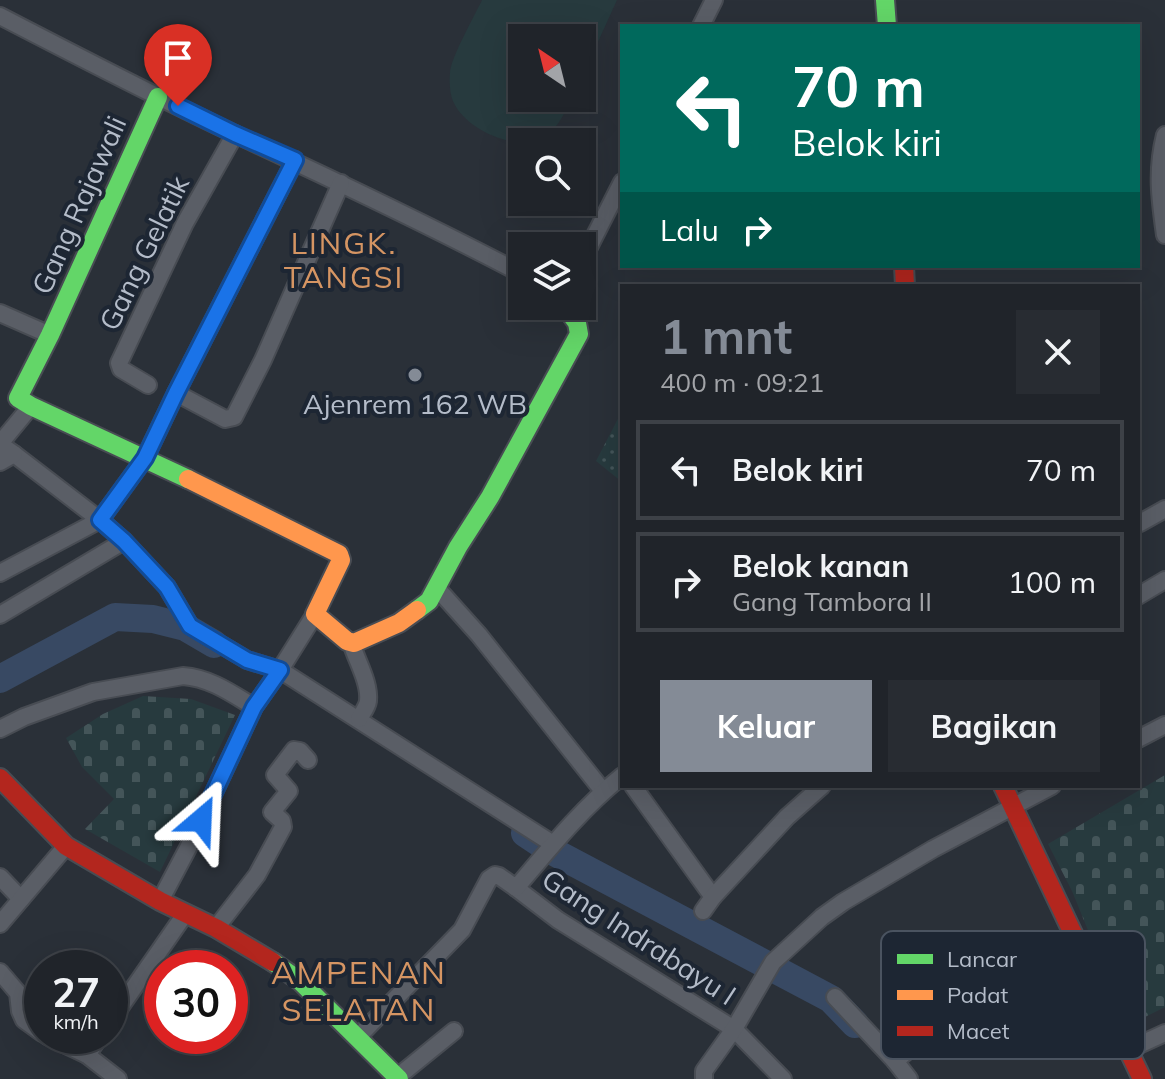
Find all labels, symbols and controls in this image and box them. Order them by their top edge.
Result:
pin [144,24,212,106]
north arrow [508,24,596,112]
map controls [508,24,596,320]
icon: arrive [156,36,200,80]
text: 70 m [792,51,925,121]
icon: left [660,56,764,160]
street label: Gang Rajawali [24,110,133,299]
text: Belok kiri [792,120,942,165]
button: search [508,128,596,216]
street label: Gang Gelatik [91,169,196,336]
icon: right [735,208,779,252]
text: Lalu [660,211,719,249]
district label: LINGK. TANGSI [284,224,404,296]
button: layers [508,232,596,320]
text: 1 mnt [660,306,792,366]
button: close [1016,310,1100,394]
marker: Ajenrem 162 WB [406,366,424,384]
text: 400 m · 09:21 [660,366,824,399]
place label: Ajenrem 162 WB [303,386,527,421]
icon: left [664,448,708,492]
text: Belok kiri [732,451,864,489]
text: 70 m [1026,451,1096,489]
text: Belok kanan [732,547,909,585]
icon: right [664,560,708,604]
text: 100 m [1008,563,1096,601]
text: Gang Tambora II [732,585,932,618]
button: Keluar [660,680,872,772]
button: Bagikan [888,680,1100,772]
position arrow [159,778,243,862]
street label: Gang Indrabayu I [536,861,743,1012]
legend [881,931,1145,1059]
text: Lancar [947,945,1017,973]
speed limit sign: 30 [144,950,248,1054]
district label: AMPENAN SELATAN [271,952,447,1029]
text: 27 [52,967,100,1017]
text: Padat [947,981,1008,1009]
text: km/h [53,1009,99,1034]
text: Macet [947,1017,1010,1045]

